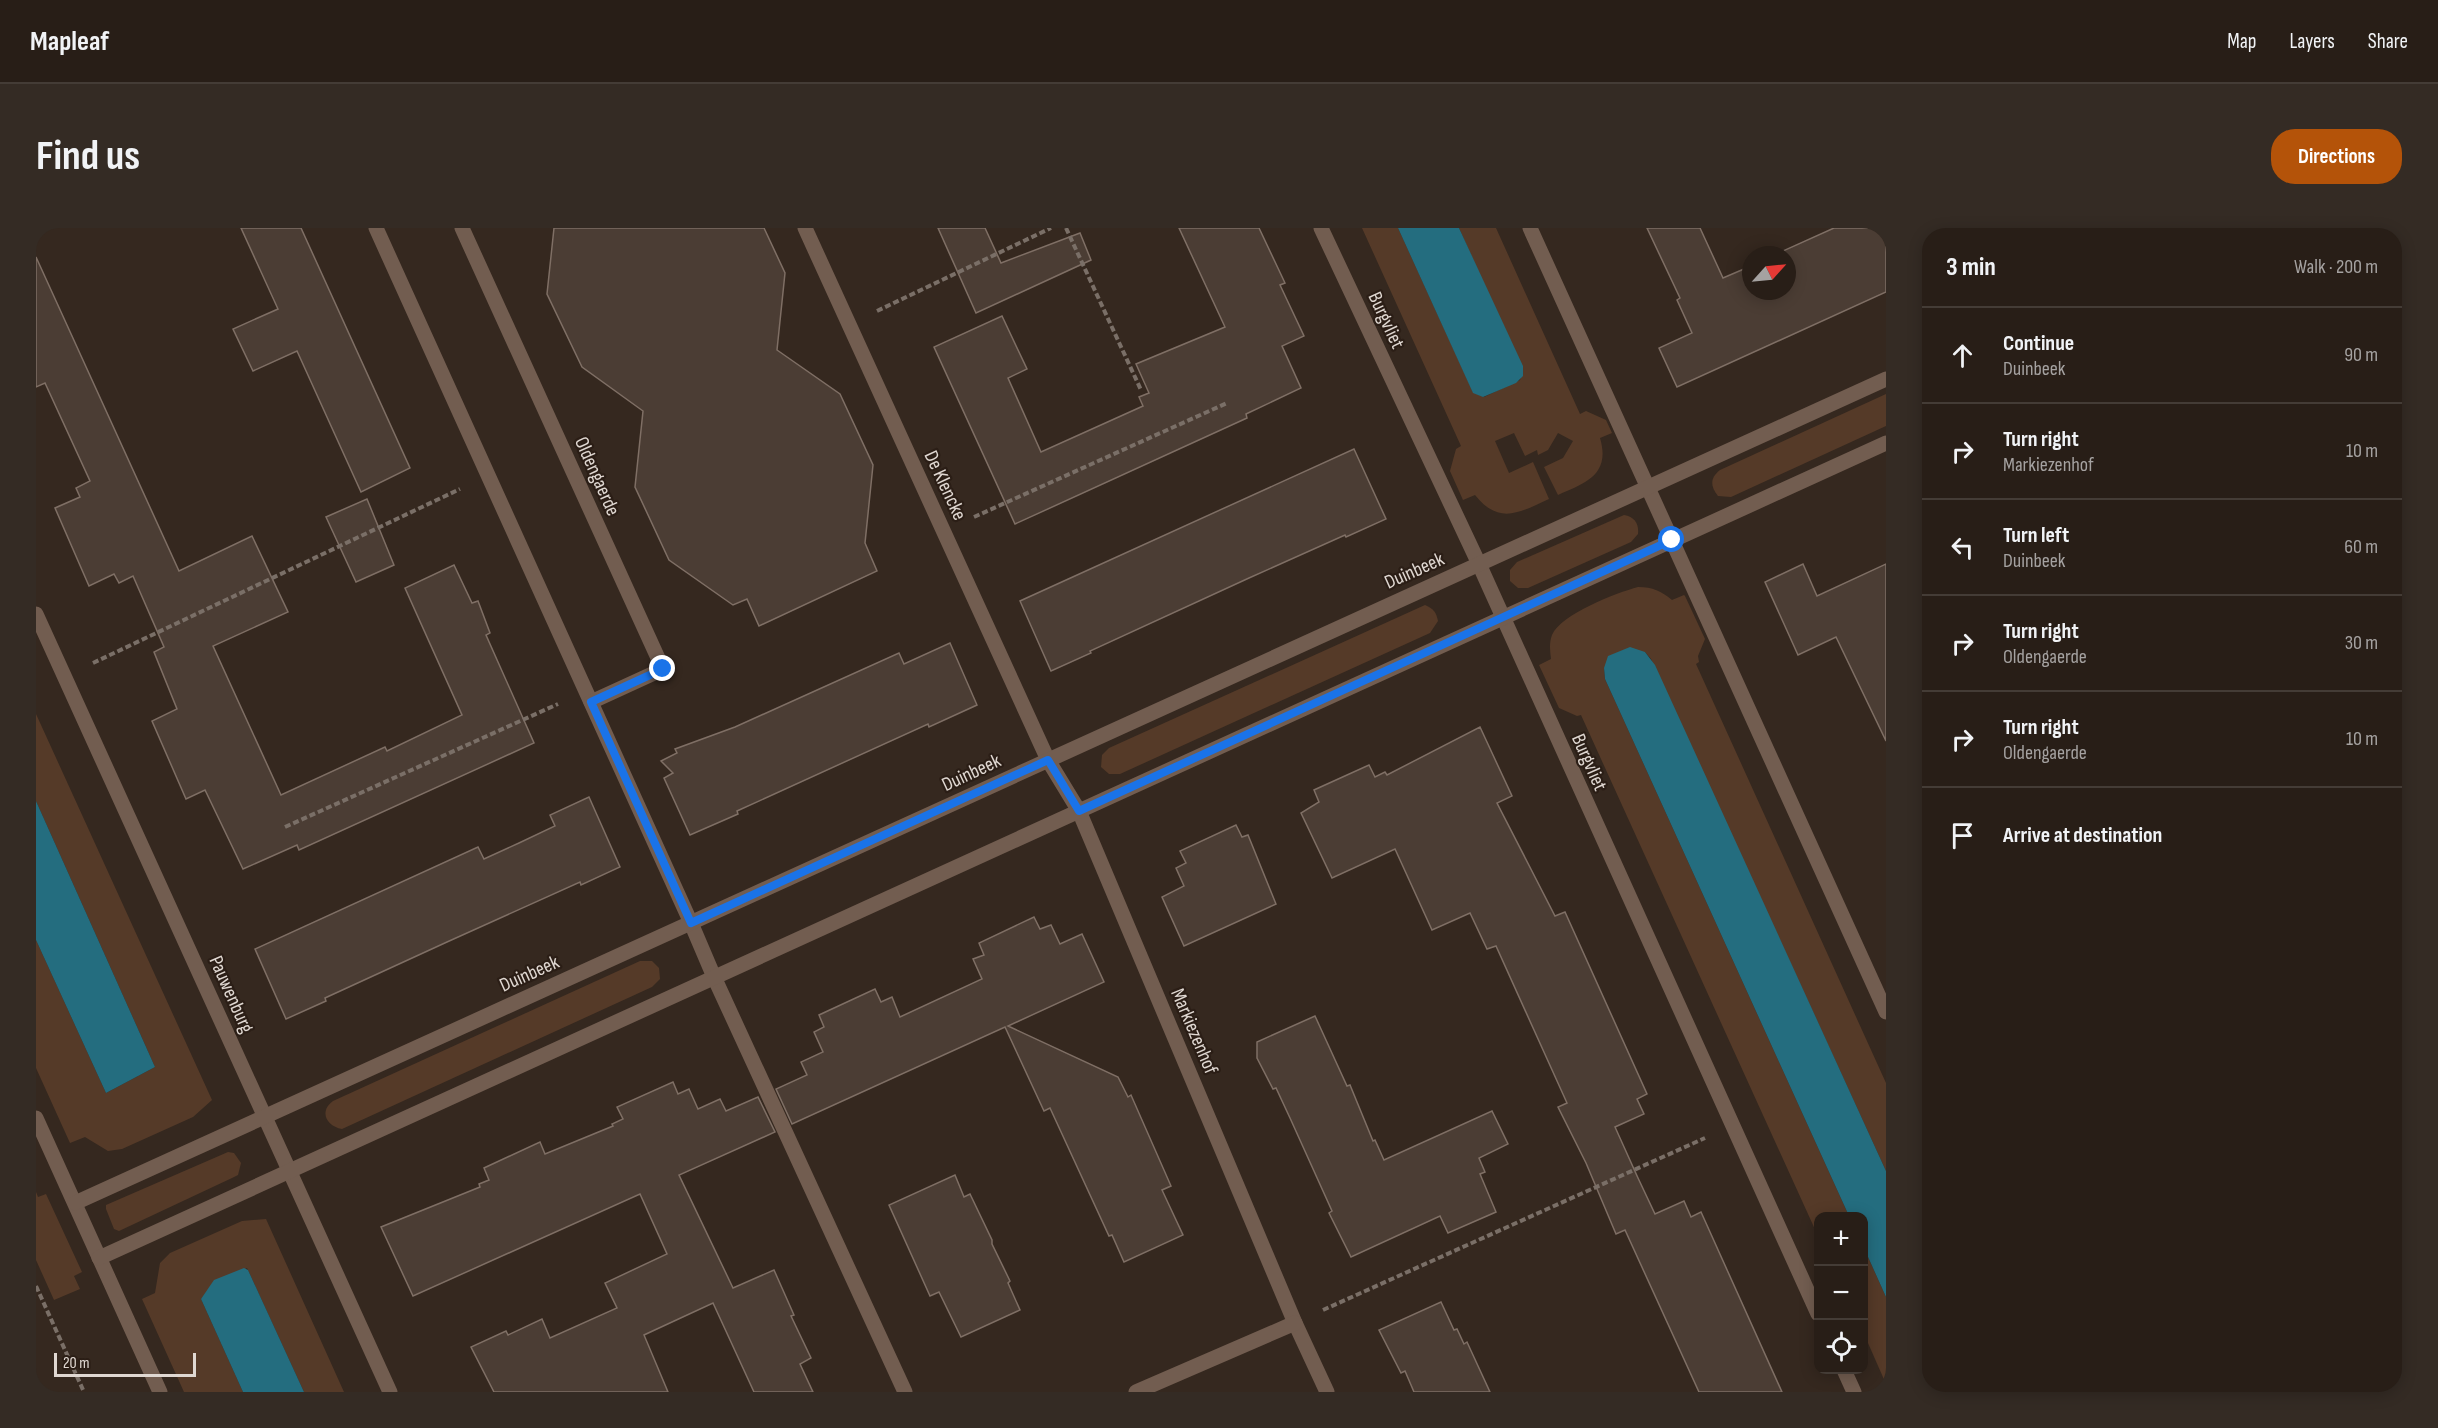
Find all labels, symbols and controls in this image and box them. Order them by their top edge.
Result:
text: Mapleaf [30,25,109,58]
text: Map [2227,29,2256,54]
text: Layers [2289,29,2335,54]
text: Share [2368,29,2408,54]
button: Directions [2271,129,2402,184]
text: Find us [36,131,140,182]
north arrow [1742,246,1796,300]
text: 3 min [1946,252,1996,283]
text: Walk · 200 m [2294,255,2378,279]
street label: Burgvliet [1363,288,1410,353]
text: Continue [2003,330,2074,357]
icon: ahead [1946,339,1979,372]
text: 90 m [2344,343,2378,367]
text: Duinbeek [2003,357,2066,381]
text: Turn right [2003,426,2079,453]
street label: Oldengaerde [569,433,625,520]
icon: right [1946,435,1979,468]
text: 10 m [2346,439,2378,463]
street label: De Klencke [919,447,972,524]
text: Markiezenhof [2003,453,2094,477]
text: Turn left [2003,522,2069,549]
route start [1658,526,1684,552]
icon: left [1946,531,1979,564]
text: 60 m [2344,535,2378,559]
street label: Duinbeek [1381,547,1448,595]
text: Duinbeek [2003,549,2066,573]
text: Turn right [2003,618,2079,645]
icon: right [1946,627,1979,660]
text: 30 m [2345,631,2378,655]
text: Oldengaerde [2003,645,2087,669]
route end [649,655,675,681]
text: Turn right [2003,714,2079,741]
icon: right [1946,723,1979,756]
text: 10 m [2346,727,2378,751]
street label: Burgvliet [1566,730,1612,795]
text: Oldengaerde [2003,741,2087,765]
street label: Duinbeek [938,749,1005,797]
icon: arrive [1946,819,1979,852]
text: Arrive at destination [2003,822,2162,849]
street label: Duinbeek [496,950,563,998]
street label: Pauwenburg [203,952,259,1037]
street label: Markiezenhof [1165,985,1223,1078]
map controls [1814,1212,1868,1374]
button: + [1814,1212,1868,1266]
button: − [1814,1266,1868,1320]
button: locate [1814,1320,1868,1374]
scale bar [54,1350,196,1378]
text: 20 m [63,1354,90,1373]

